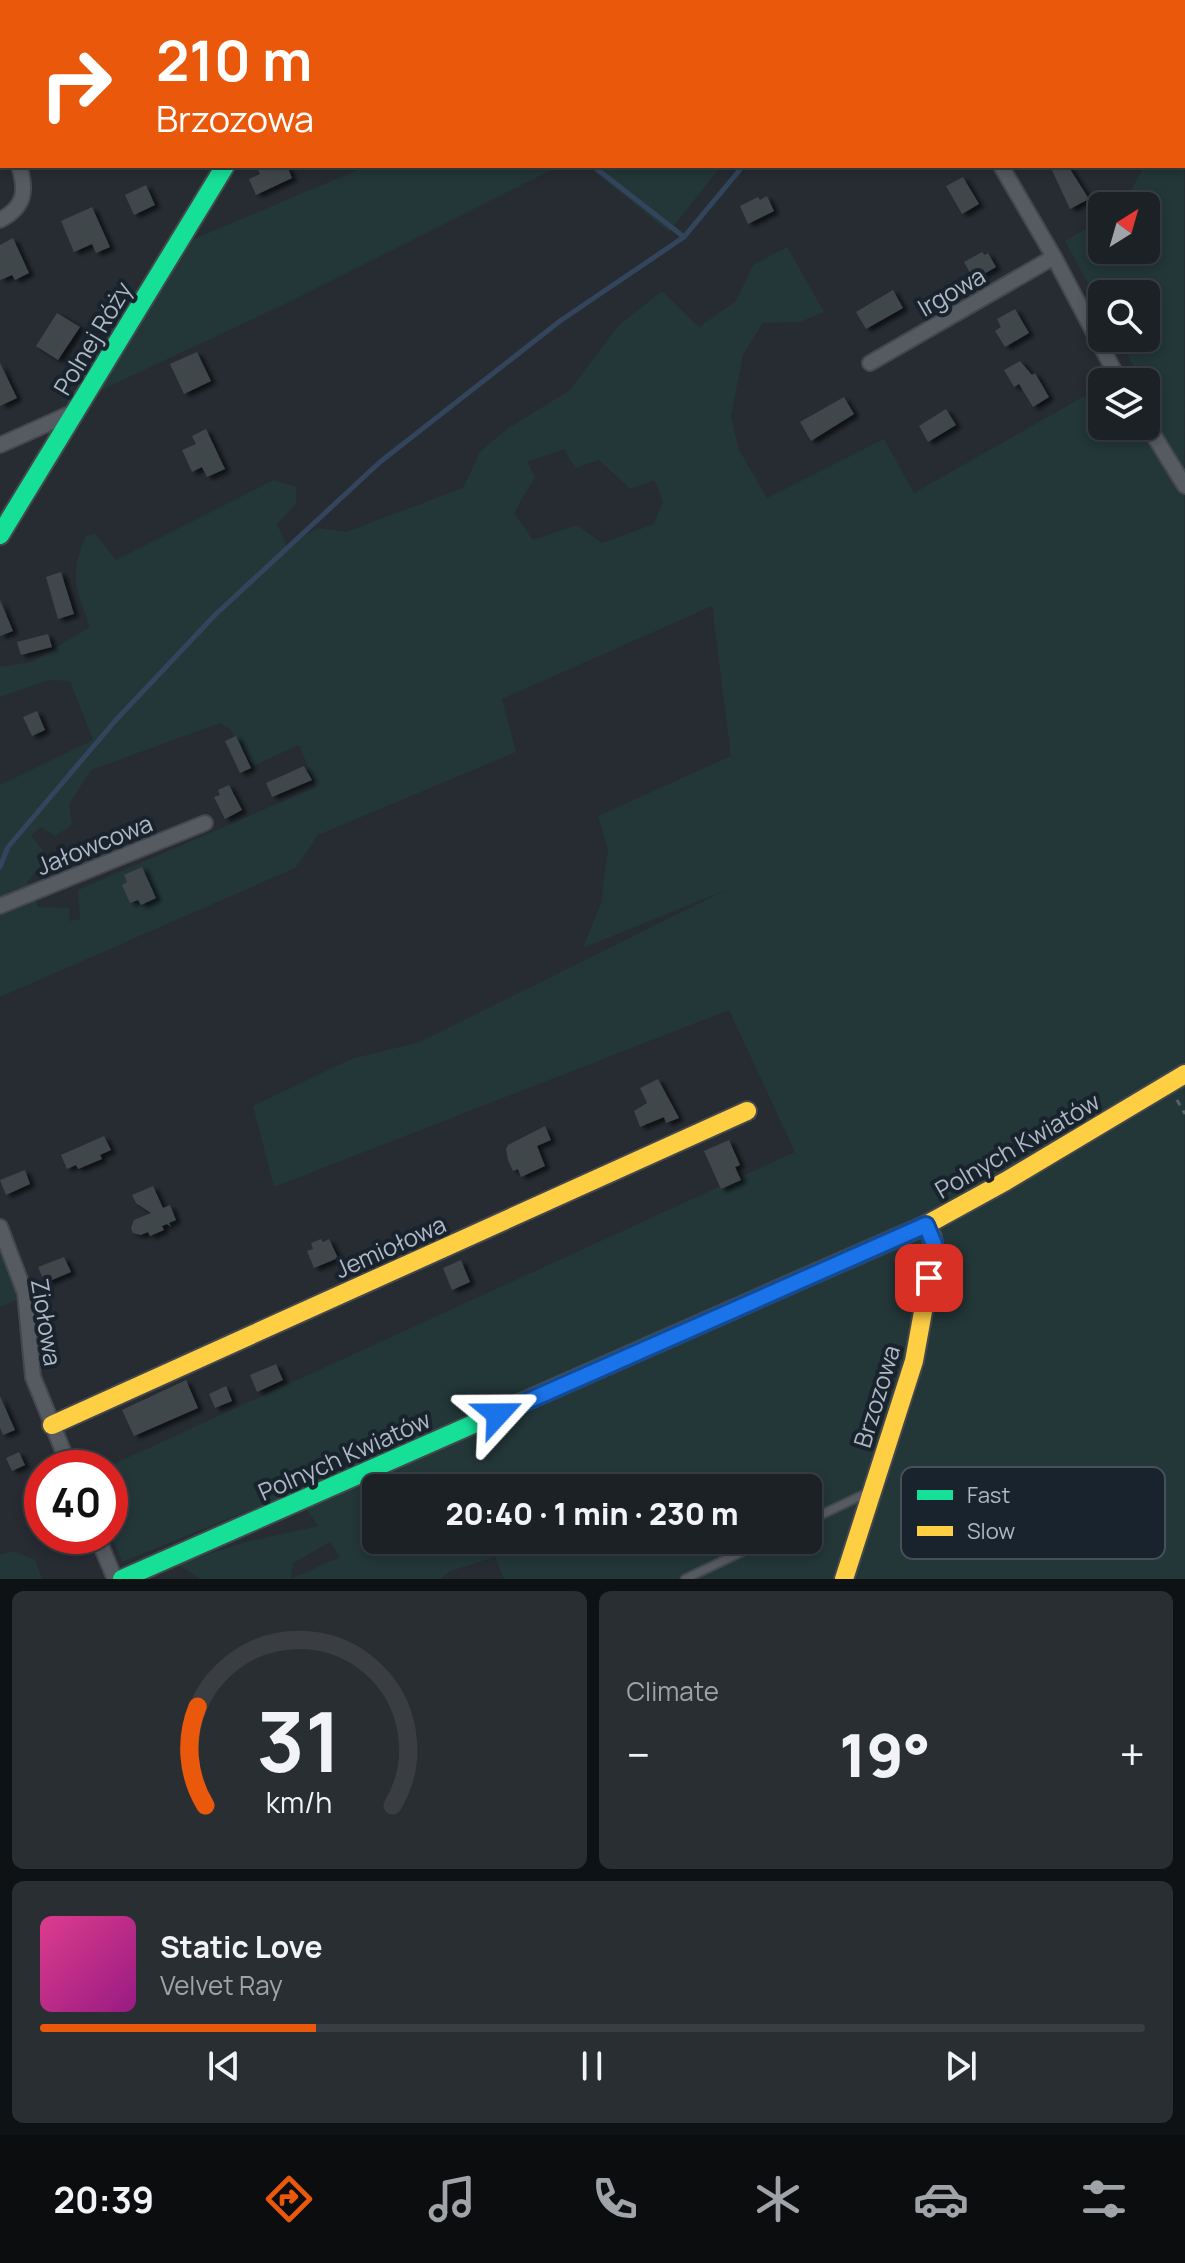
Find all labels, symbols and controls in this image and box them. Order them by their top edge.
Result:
text: 210 m [156,21,312,98]
icon: right [24,32,128,136]
text: Brzozowa [156,94,314,143]
north arrow [1088,192,1160,264]
map controls [1088,192,1160,440]
street label: Irgowa [911,259,991,323]
street label: Polnej Róży [45,275,139,401]
button: search [1088,280,1160,352]
button: layers [1088,368,1160,440]
street label: Jałowcowa [31,806,157,882]
street label: Polnych Kwiatów [928,1084,1106,1206]
street label: Jemiołowa [329,1207,451,1285]
pin [895,1244,963,1312]
icon: arrive [907,1256,951,1300]
street label: Ziołowa [24,1276,70,1368]
street label: Brzozowa [845,1341,907,1451]
position arrow [456,1372,540,1456]
street label: Polnych Kwiatów [253,1402,435,1508]
speed limit sign: 40 [24,1450,128,1554]
legend [901,1467,1165,1559]
text: Fast [967,1480,1010,1510]
text: 20:40 · 1 min · 230 m [445,1493,739,1534]
text: Slow [967,1516,1015,1546]
text: Climate [627,1673,719,1709]
text: 31 [257,1683,342,1797]
text: 19° [839,1713,931,1795]
text: − [627,1724,650,1784]
text: + [1120,1724,1145,1784]
text: km/h [266,1783,332,1822]
text: Static Love [160,1926,323,1967]
text: Velvet Ray [160,1967,283,2003]
icon: previous [202,2044,246,2088]
icon: pause [570,2044,614,2088]
icon: next [939,2044,983,2088]
icon: directions [261,2171,317,2227]
icon: music [424,2171,480,2227]
icon: phone [587,2171,643,2227]
icon: climate [750,2171,806,2227]
icon: car [913,2171,969,2227]
icon: filters [1076,2171,1132,2227]
text: 20:39 [53,2175,154,2224]

